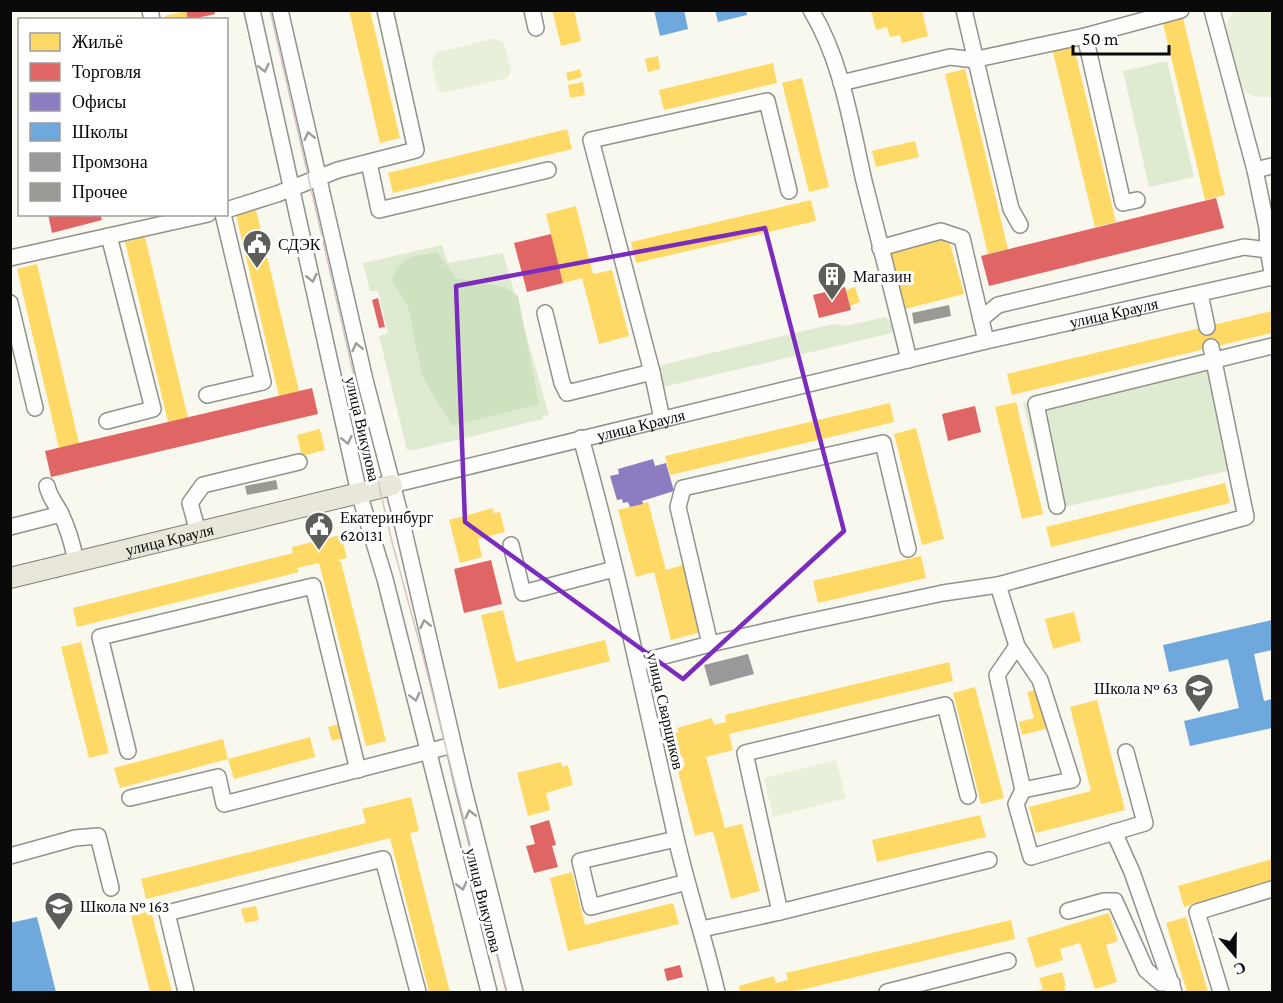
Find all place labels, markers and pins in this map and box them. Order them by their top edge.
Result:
public building icon: СДЭК [241,228,273,270]
place label: СДЭК [278,236,321,254]
building icon: Магазин [816,260,848,302]
place label: Магазин [853,268,912,285]
place label: Екатеринбург 620131 [340,509,434,544]
public building icon: Екатеринбург 620131 [303,510,335,552]
school or university icon: Школа № 63 [1183,672,1215,714]
place label: Школа № 63 [1094,680,1178,697]
school or university icon: Школа № 163 [43,890,75,932]
place label: Школа № 163 [80,898,169,915]

